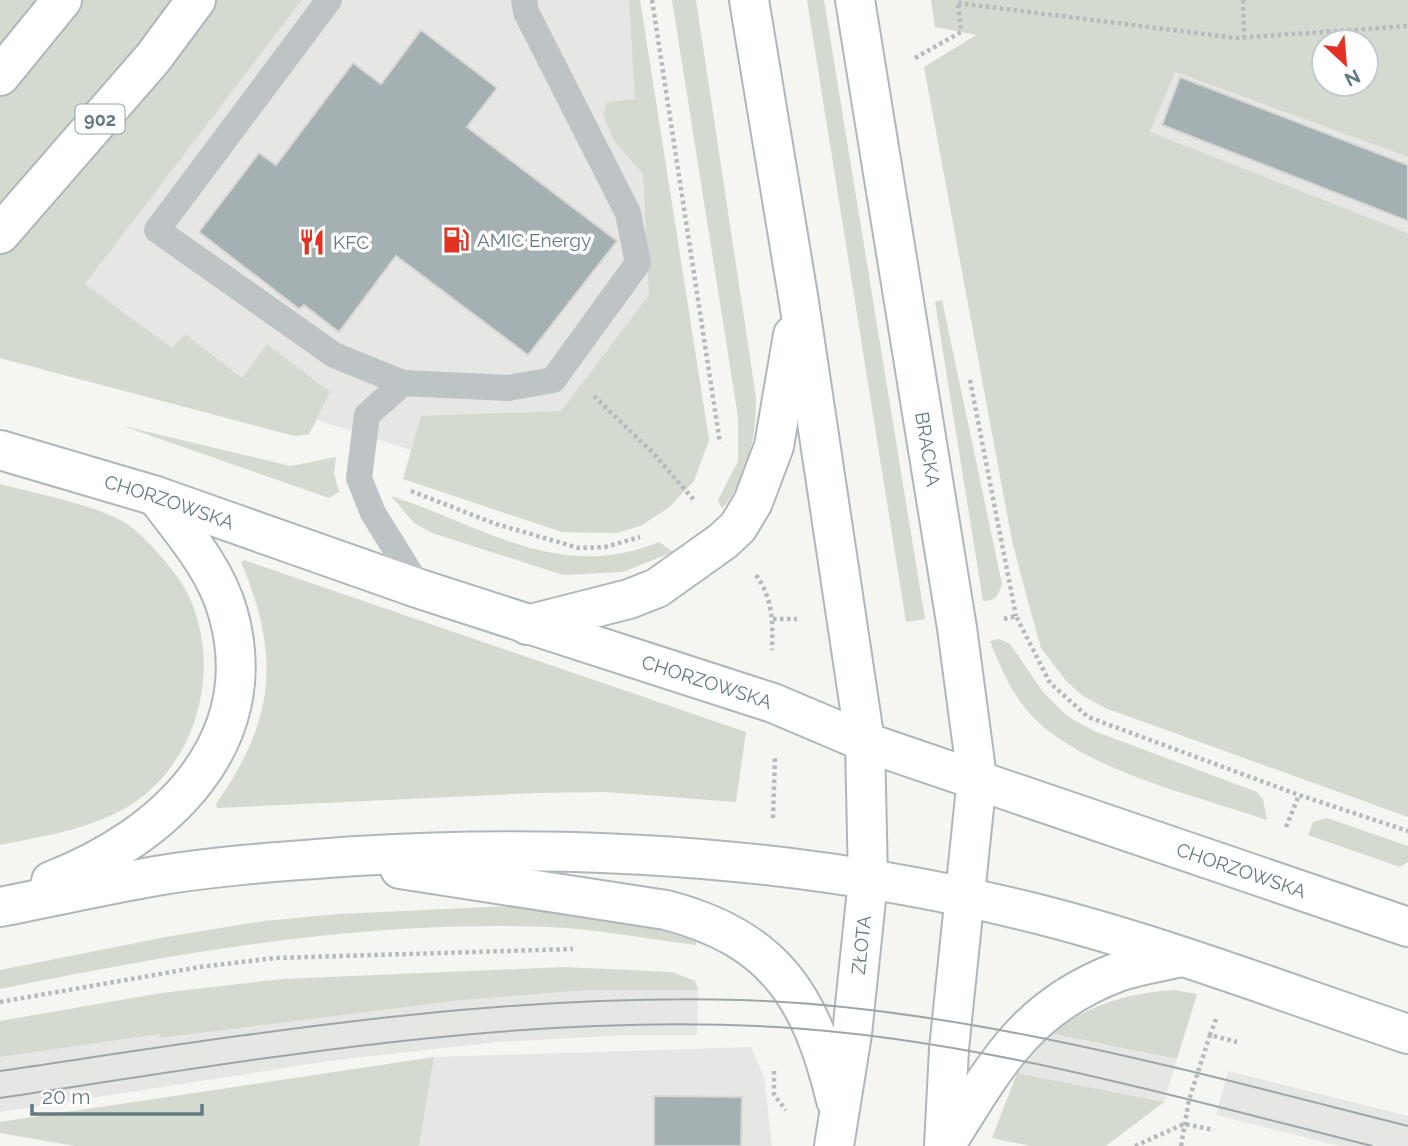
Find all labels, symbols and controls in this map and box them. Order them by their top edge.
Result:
north arrow [1310,28,1380,98]
text: N [1341,65,1364,91]
road number: 902 [76,104,124,134]
fuel station icon: AMIC Energy [441,225,471,255]
restaurant icon: KFC [297,227,327,257]
place label: AMIC Energy [477,229,591,251]
place label: KFC [333,231,369,253]
street label: BRACKA [911,410,945,488]
street label: CHORZOWSKA [102,470,237,534]
street label: CHORZOWSKA [639,650,775,713]
street label: CHORZOWSKA [1174,838,1309,903]
street label: ZŁOTA [847,914,875,976]
scale bar [32,1072,201,1116]
text: 20 m [42,1084,90,1109]

